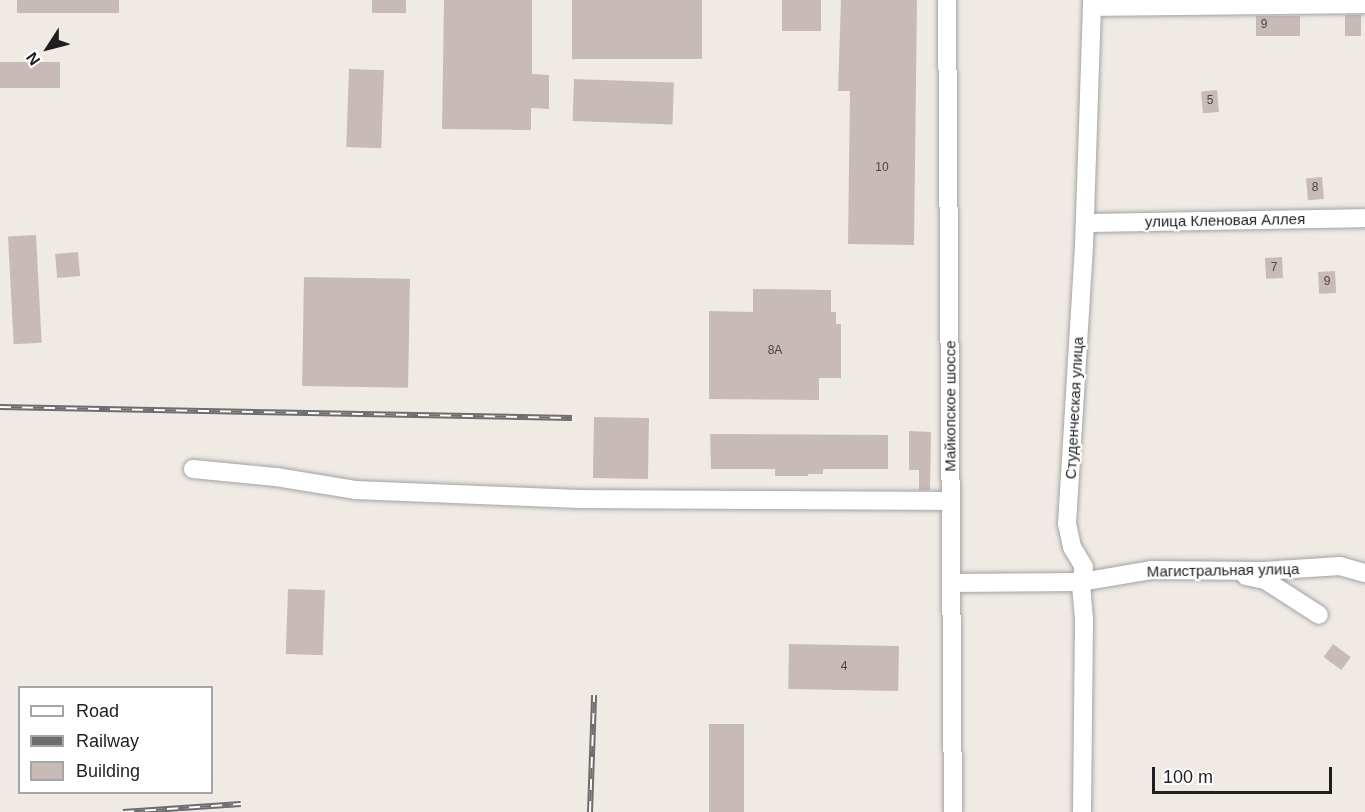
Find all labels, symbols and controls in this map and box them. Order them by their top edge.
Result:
north arrow [18,18,78,78]
house number: 9 [1261,18,1267,32]
text: N [23,49,43,69]
house number: 5 [1207,94,1213,108]
house number: 10 [875,161,889,175]
house number: 8 [1312,181,1318,195]
street label: улица Кленовая Аллея [1145,210,1305,230]
house number: 7 [1271,261,1277,275]
house number: 9 [1324,275,1330,289]
street label: Студенческая улица [1061,336,1087,480]
street label: Майкопское шоссе [941,340,959,472]
house number: 8А [768,344,782,358]
street label: Магистральная улица [1147,560,1299,580]
house number: 4 [841,660,847,674]
legend [18,686,213,794]
text: Road [76,701,119,721]
text: Railway [76,731,139,751]
scale bar [1155,755,1335,793]
text: Building [76,761,140,781]
text: 100 m [1163,767,1213,787]

